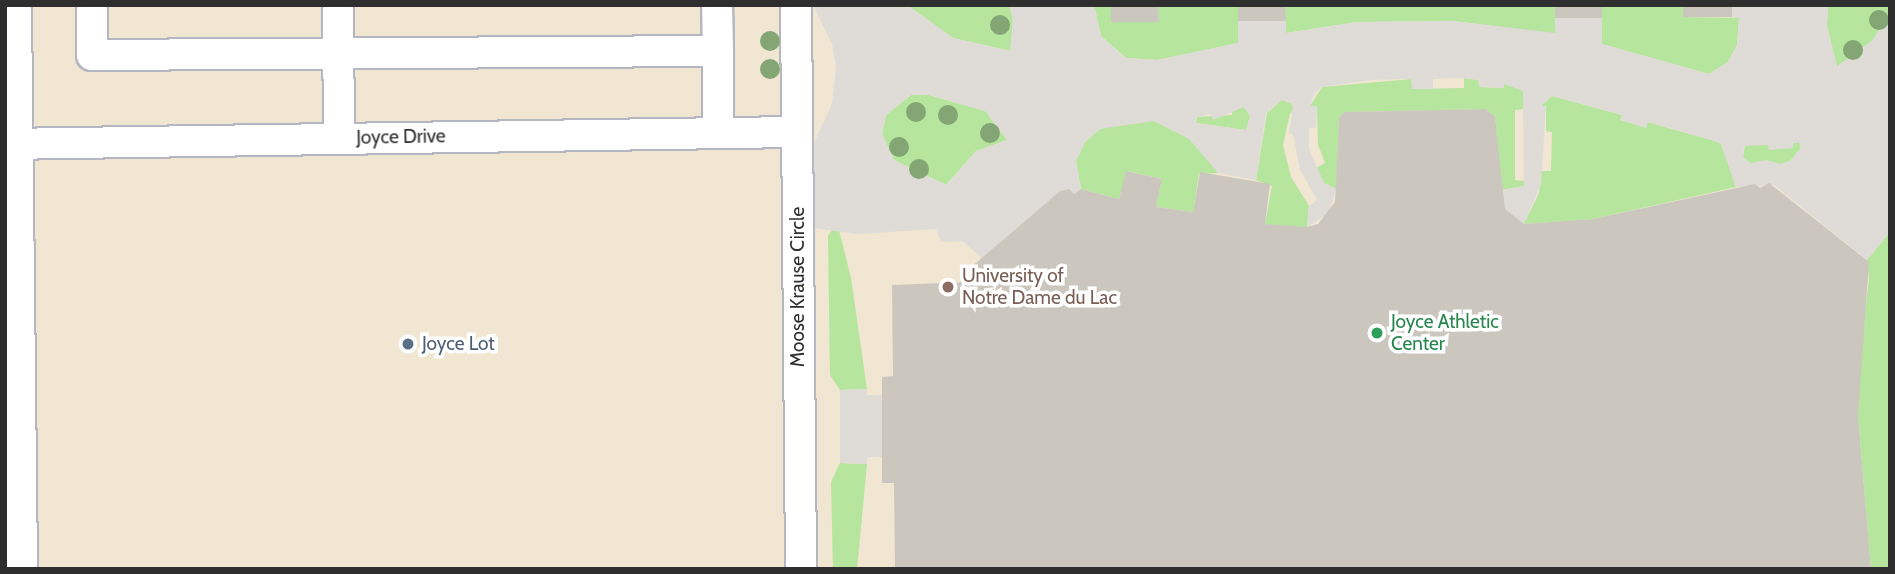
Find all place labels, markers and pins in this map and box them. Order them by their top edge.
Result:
place label: University of Notre Dame du Lac [962,265,1117,309]
marker: University of Notre Dame du Lac [940,279,956,295]
place label: Joyce Athletic Center [1391,311,1499,355]
marker: Joyce Athletic Center [1369,325,1385,341]
place label: Joyce Lot [422,333,495,355]
marker: Joyce Lot [400,336,416,352]

